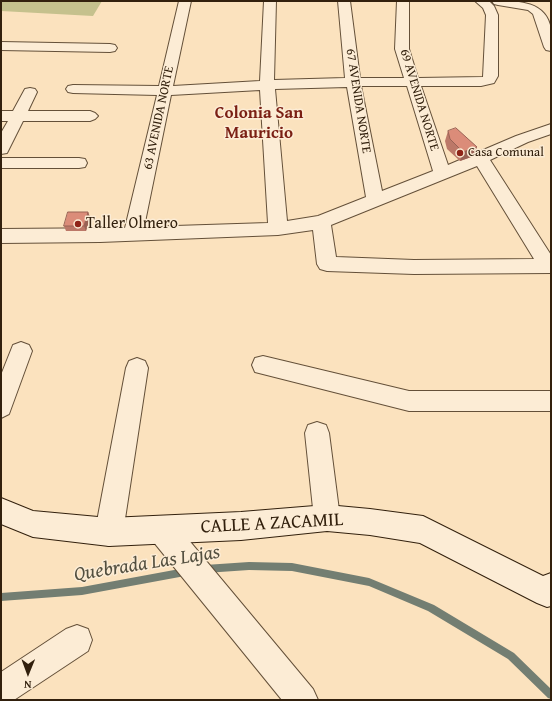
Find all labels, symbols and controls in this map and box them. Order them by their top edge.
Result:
street label: 69 AVENIDA NORTE [396,47,442,153]
street label: 67 AVENIDA NORTE [342,48,374,154]
street label: 63 AVENIDA NORTE [140,65,178,171]
district label: Colonia San Mauricio [215,104,303,144]
place label: Casa Comunal [468,145,544,161]
marker: Casa Comunal [455,148,465,158]
place label: Taller Olmero [86,214,178,234]
marker: Taller Olmero [73,219,83,229]
street label: CALLE A ZACAMIL [200,509,344,539]
water label: Quebrada Las Lajas [72,541,222,587]
north arrow [8,653,48,693]
text: N [24,677,32,693]

